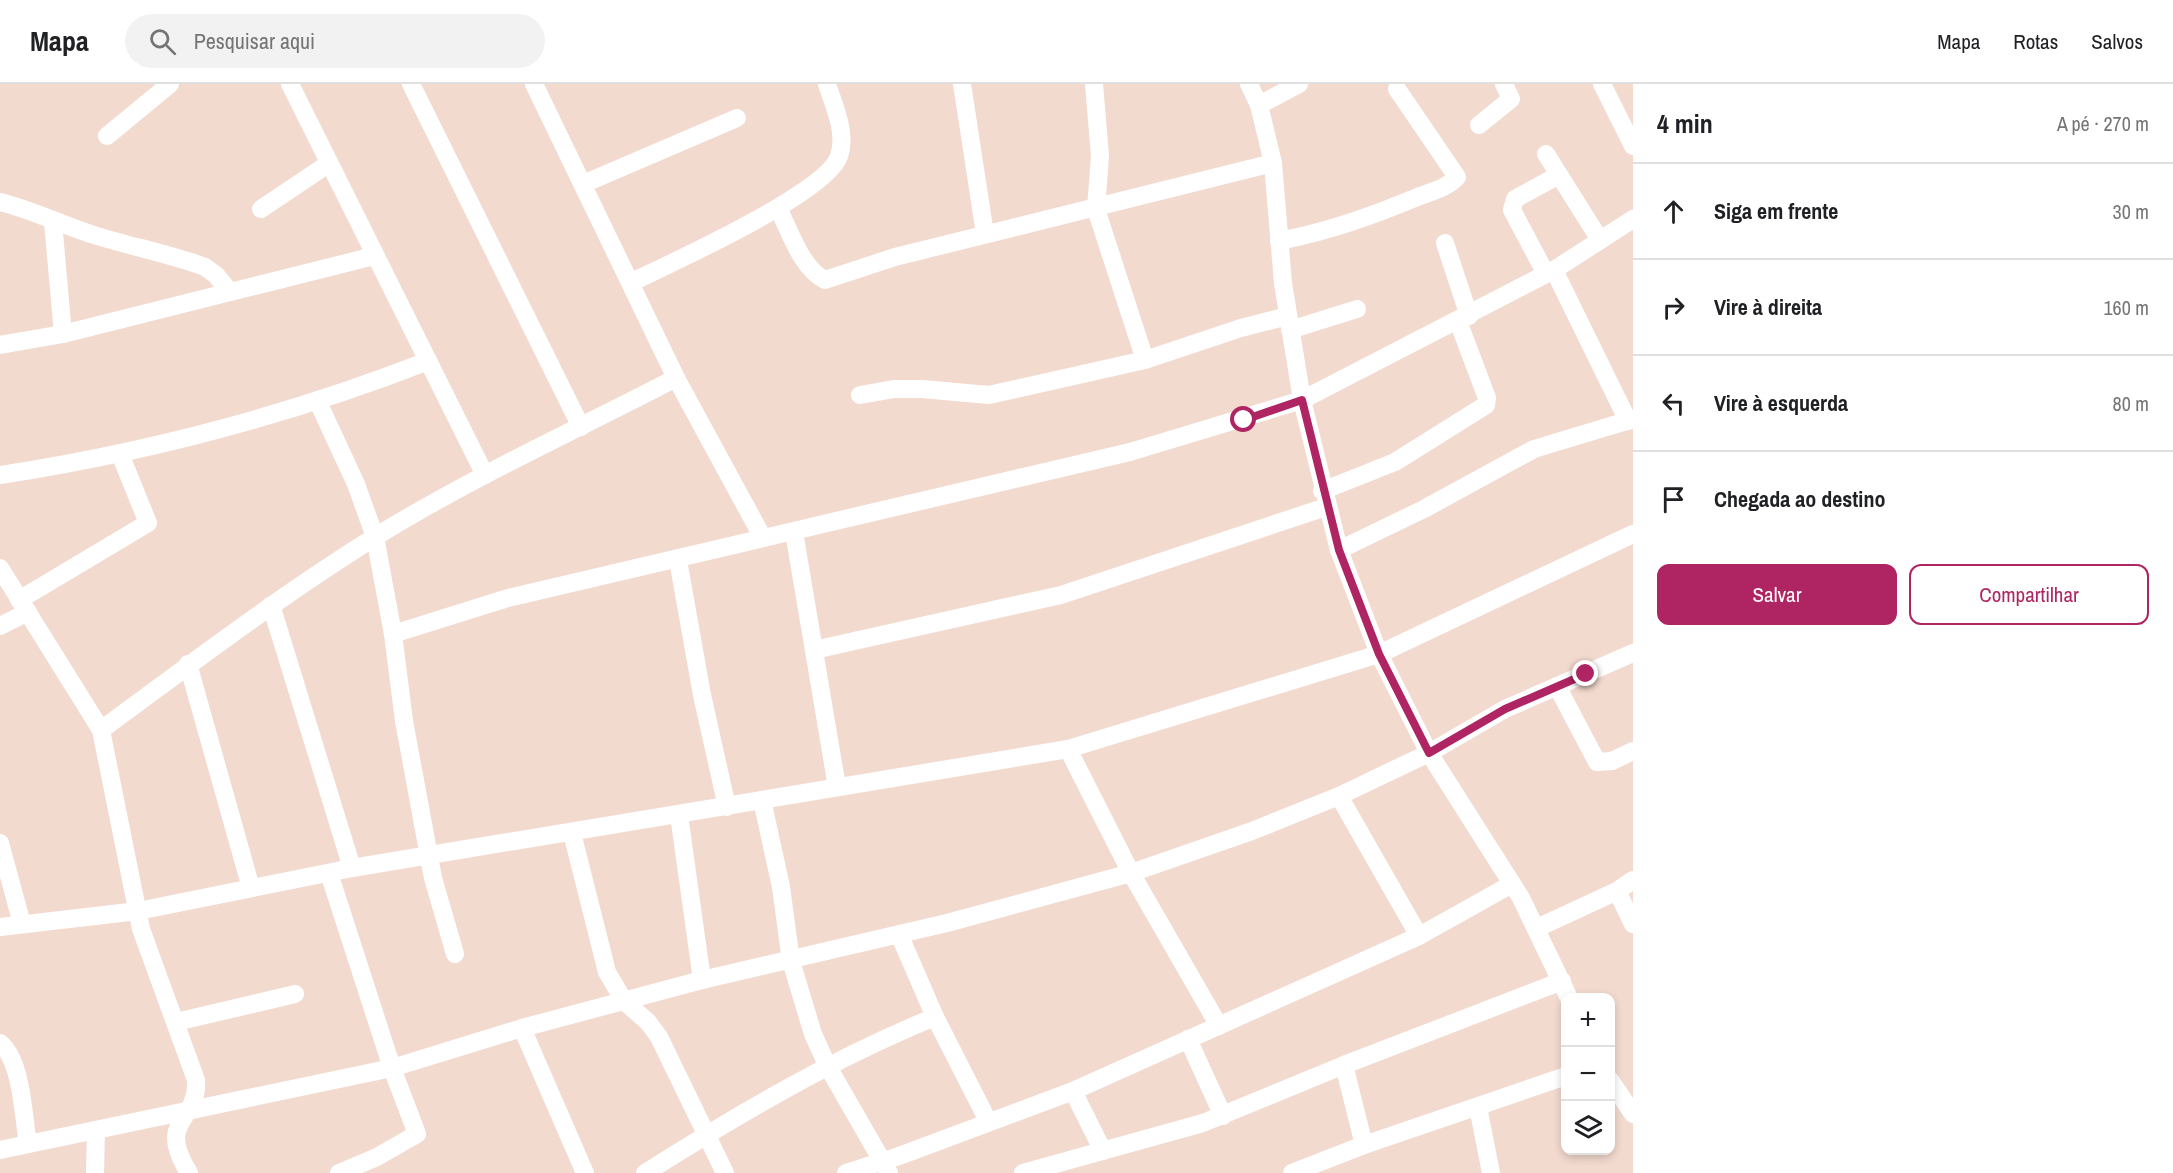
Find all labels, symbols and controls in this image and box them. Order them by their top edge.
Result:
search box [125,14,545,68]
text: Mapa [30,22,89,60]
icon: search [146,25,179,58]
text: Pesquisar aqui [194,26,315,56]
text: Mapa [1937,27,1980,56]
text: Rotas [2013,27,2058,56]
text: Salvos [2091,27,2143,56]
text: 4 min [1657,106,1713,141]
text: A pé · 270 m [2057,110,2149,137]
icon: ahead [1657,195,1690,228]
text: Siga em frente [1714,196,1838,226]
text: 30 m [2113,198,2149,225]
icon: right [1657,291,1690,324]
text: Vire à direita [1714,292,1822,322]
text: 160 m [2103,294,2149,321]
icon: left [1657,387,1690,420]
text: Vire à esquerda [1714,388,1848,418]
text: 80 m [2113,390,2149,417]
route start [1230,406,1256,432]
icon: arrive [1657,483,1690,516]
text: Chegada ao destino [1714,484,1885,514]
button: Salvar [1657,564,1897,625]
button: Compartilhar [1909,564,2149,625]
route end [1572,660,1598,686]
map controls [1561,993,1615,1155]
button: + [1561,993,1615,1047]
button: − [1561,1047,1615,1101]
button: layers [1561,1101,1615,1155]

